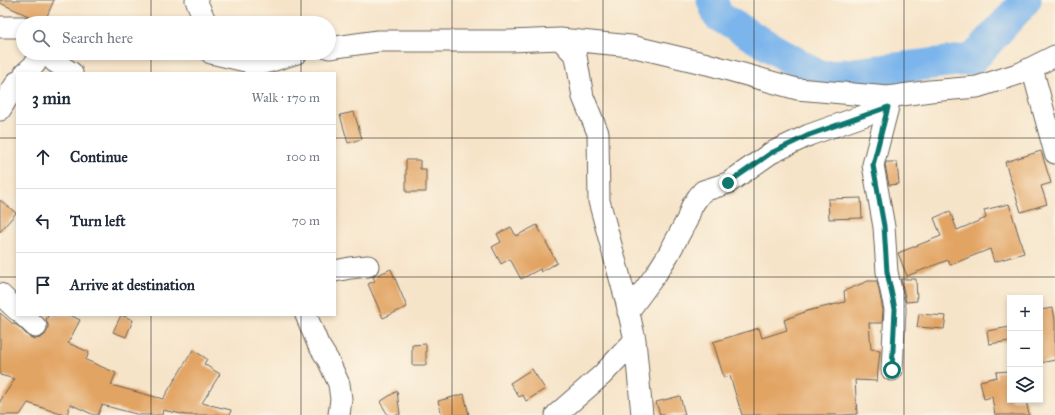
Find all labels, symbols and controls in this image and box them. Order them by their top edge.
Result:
search box [16,16,336,60]
icon: search [30,27,52,49]
text: Search here [62,29,133,47]
text: 3 min [32,88,71,109]
text: Walk · 170 m [251,90,320,106]
icon: ahead [32,146,54,168]
text: Continue [70,148,128,166]
text: 100 m [286,149,320,165]
route end [719,174,737,192]
icon: left [32,210,54,232]
text: Turn left [70,212,126,230]
text: 70 m [292,213,320,229]
icon: arrive [32,274,54,296]
text: Arrive at destination [70,276,195,294]
map controls [1007,295,1043,403]
button: + [1007,295,1043,331]
button: − [1007,331,1043,367]
route start [883,361,901,379]
button: layers [1007,367,1043,403]

